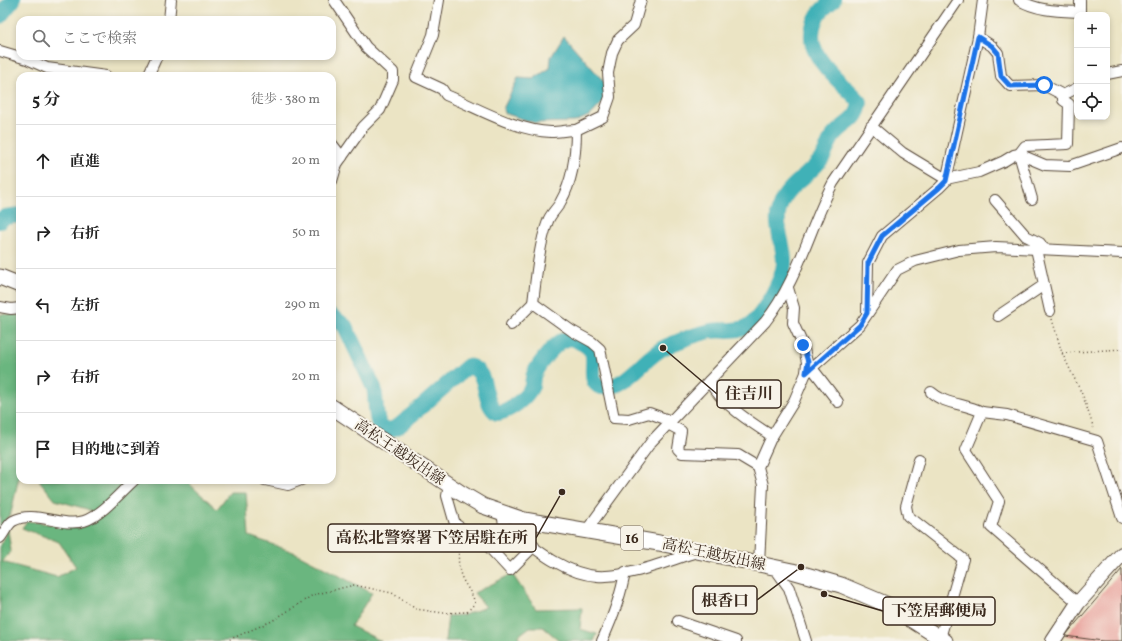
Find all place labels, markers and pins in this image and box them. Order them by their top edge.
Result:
callout: 住吉川 [717,380,781,408]
callout: 高松北警察署下笠居駐在所 [328,524,536,552]
callout: 根香口 [693,586,757,614]
callout: 下笠居郵便局 [883,597,995,625]

